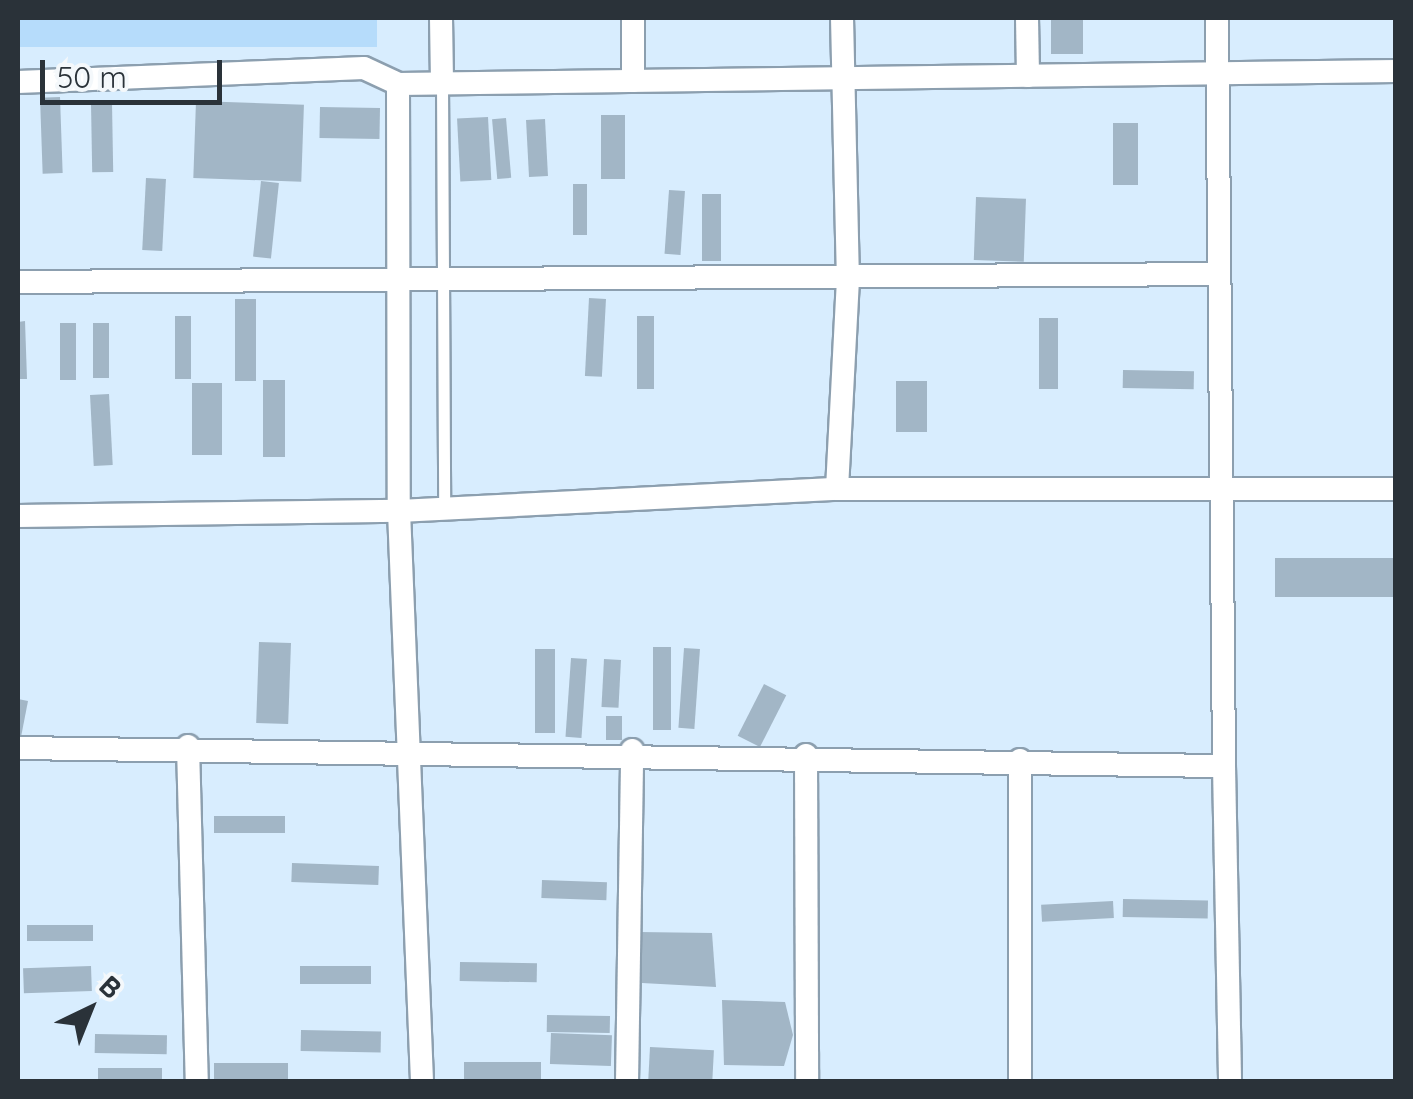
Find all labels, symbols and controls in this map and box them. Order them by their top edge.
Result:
scale bar [45,40,228,102]
text: 50 m [57,58,127,96]
north arrow [40,959,140,1059]
text: B [92,968,129,1006]

